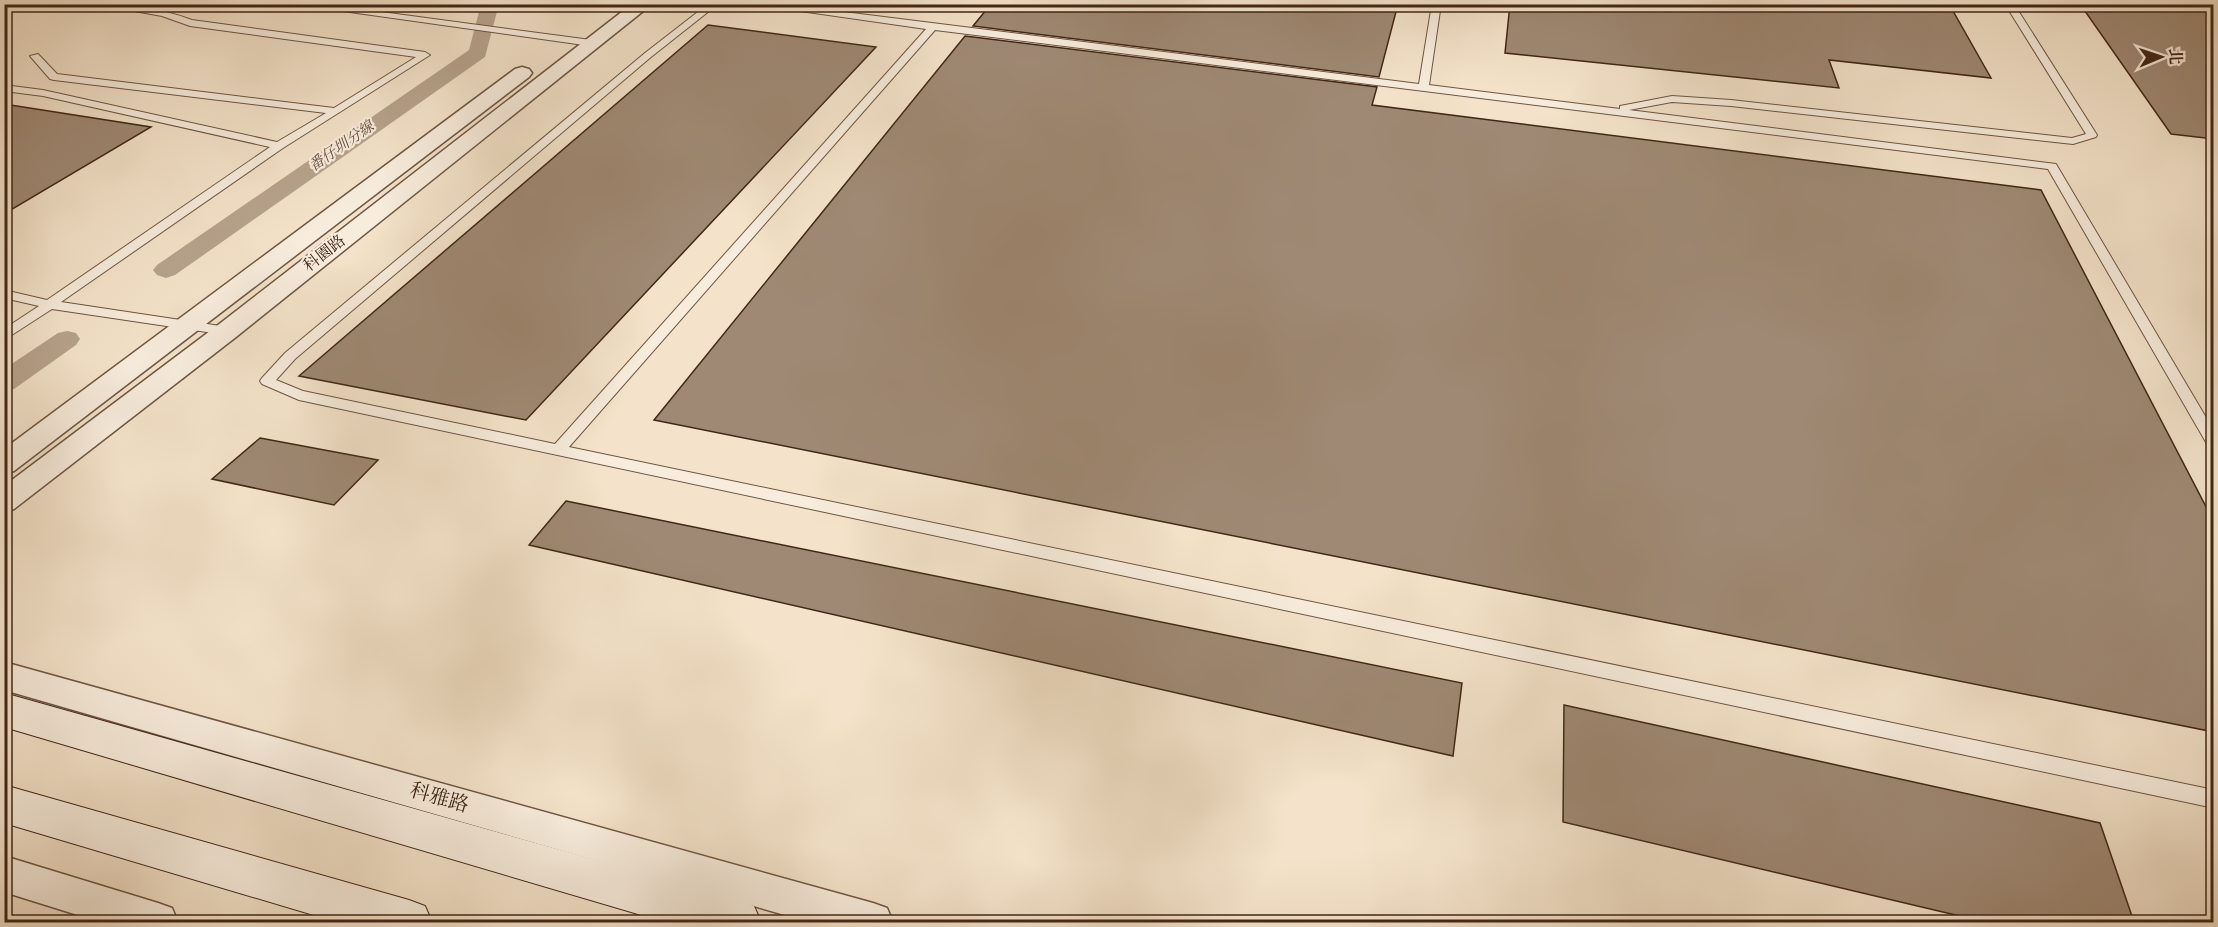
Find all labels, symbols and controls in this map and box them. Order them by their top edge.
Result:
north arrow [2131,27,2191,87]
text: 北 [2166,48,2184,65]
water label: 番仔圳分線 [306,117,379,175]
street label: 科園路 [300,231,349,275]
street label: 科雅路 [407,779,471,817]

